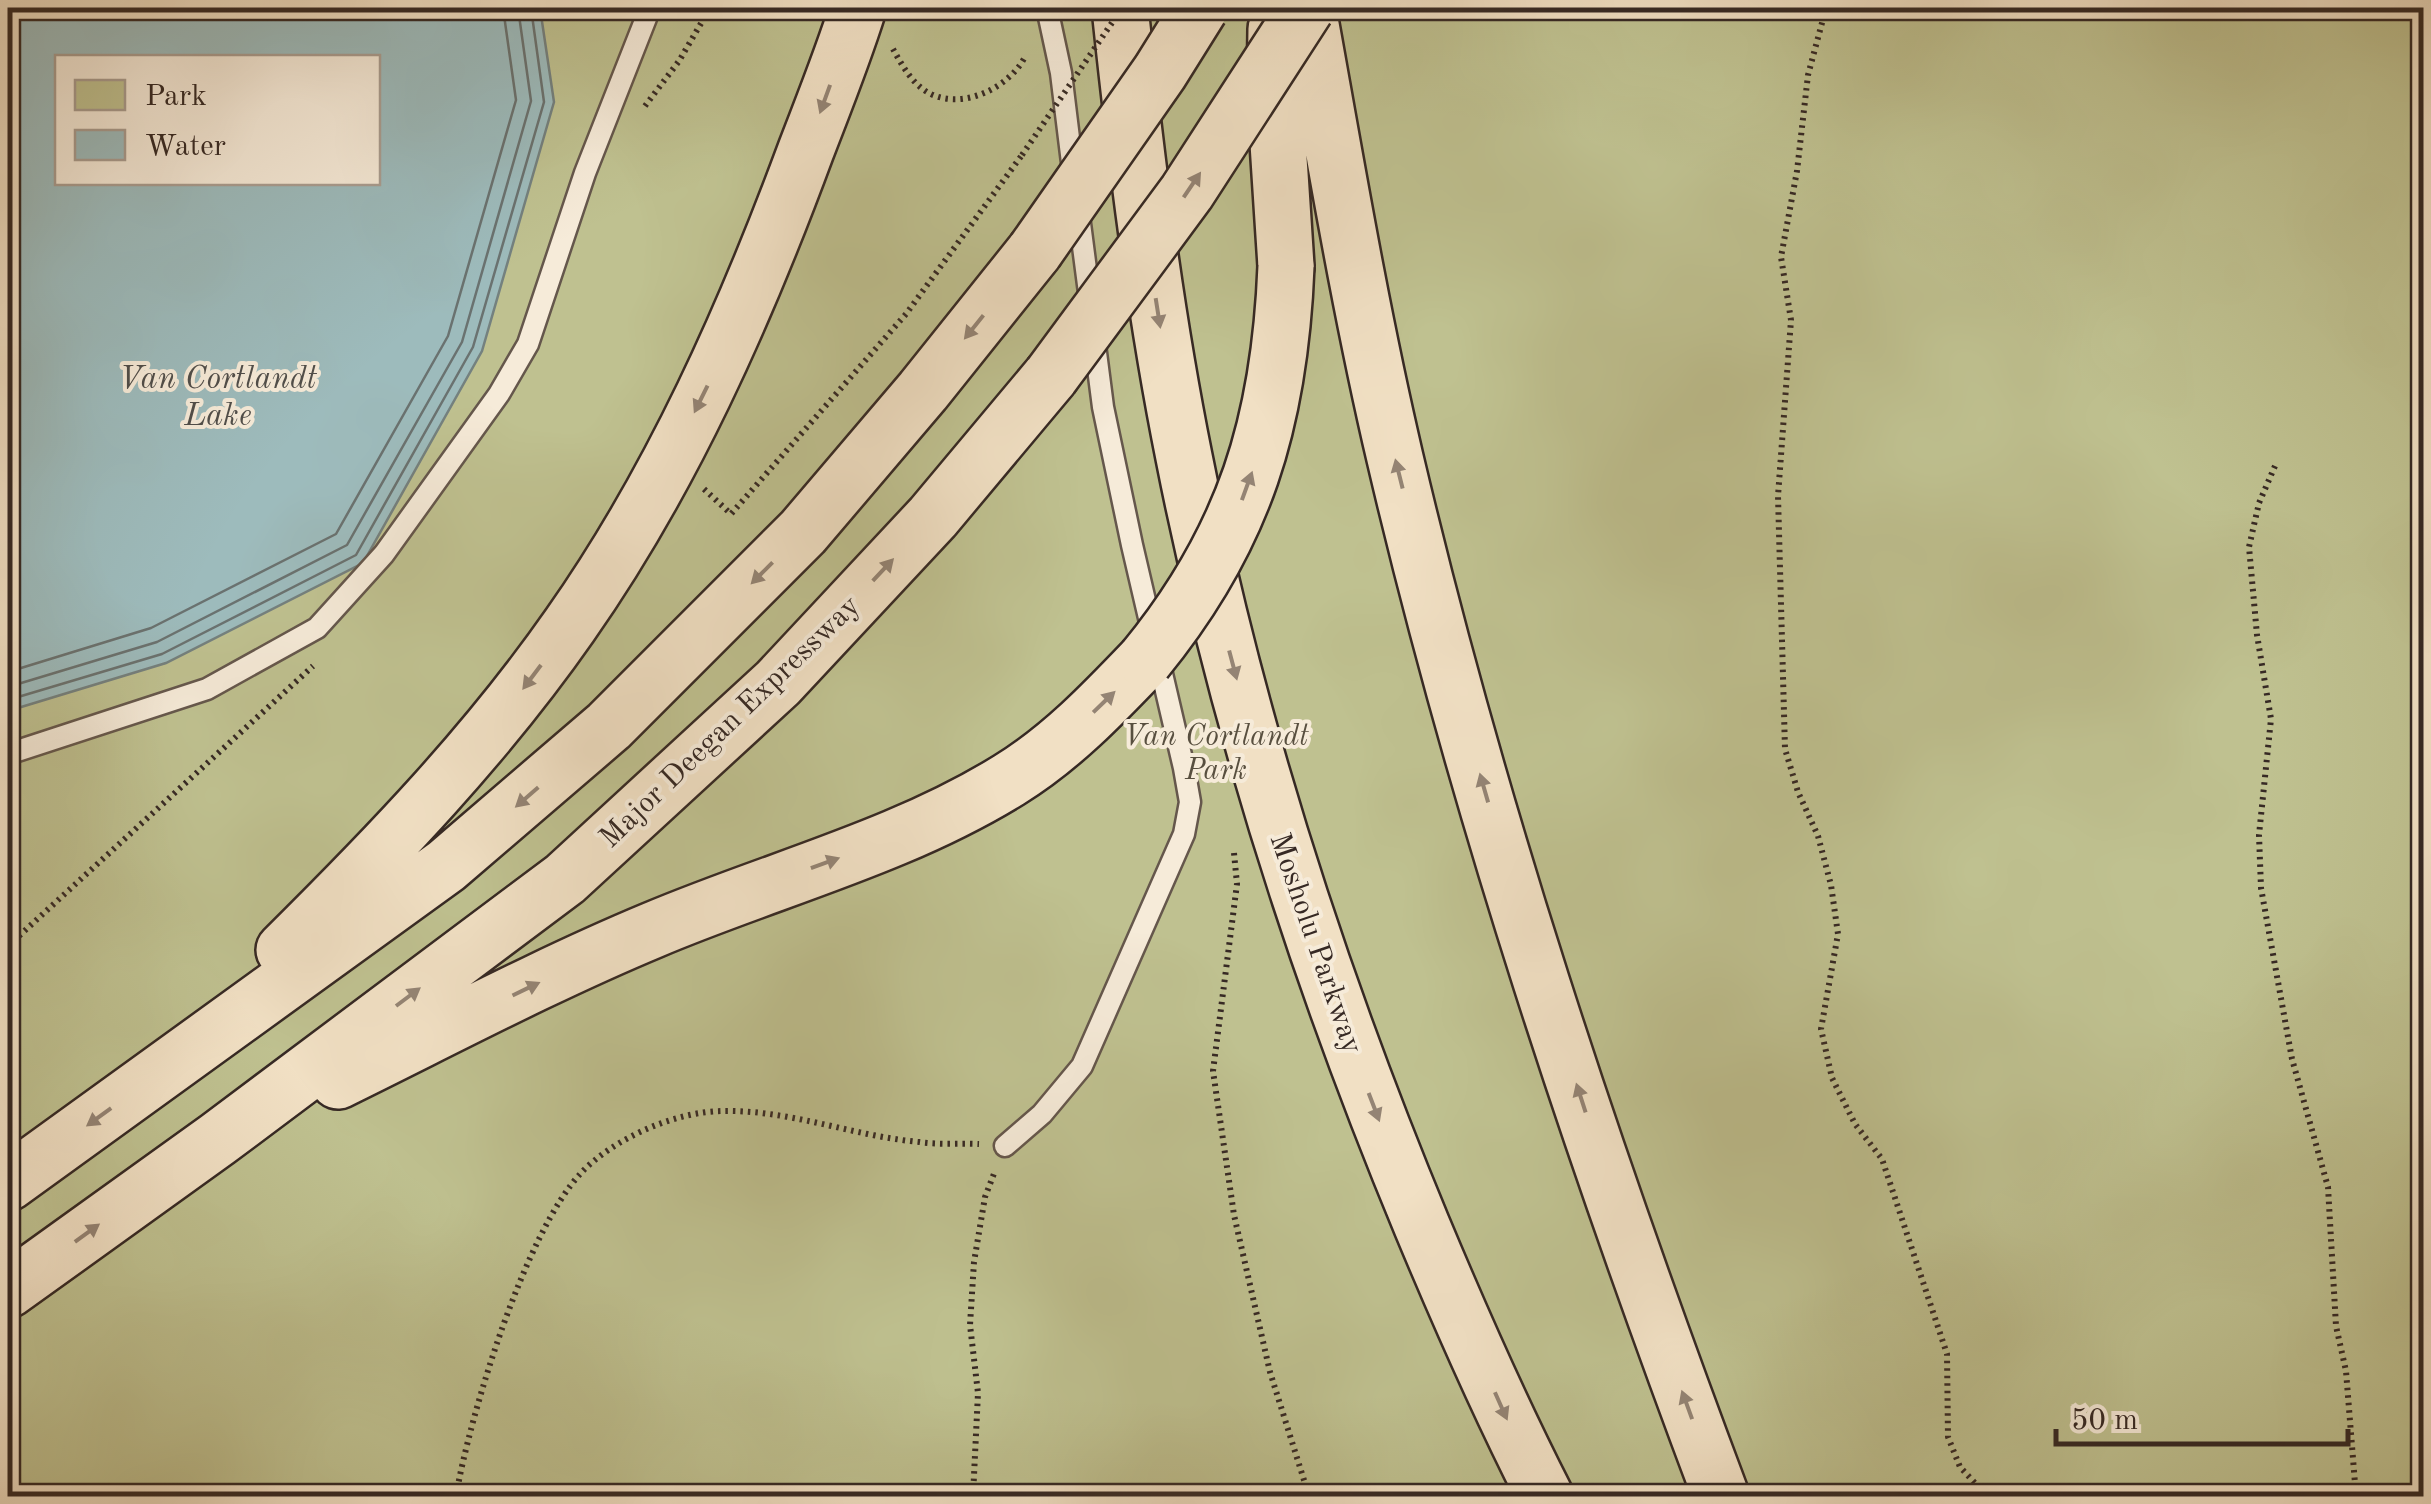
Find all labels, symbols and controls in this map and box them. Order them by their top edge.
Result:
legend [55,55,380,185]
text: Park [145,82,207,112]
one-way arrow [817,85,832,115]
text: Water [145,132,226,162]
one-way arrow [1182,171,1201,198]
one-way arrow [1151,297,1166,329]
one-way arrow [964,314,985,340]
water label: Van Cortlandt Lake [119,364,318,433]
one-way arrow [693,385,710,414]
one-way arrow [1391,458,1406,489]
one-way arrow [1240,471,1255,501]
one-way arrow [871,558,894,582]
one-way arrow [751,560,774,584]
street label: Major Deegan Expressway [595,591,866,854]
one-way arrow [1225,650,1241,681]
one-way arrow [523,664,543,690]
one-way arrow [1091,691,1115,714]
park label: Van Cortlandt Park [1123,722,1309,786]
one-way arrow [1476,772,1491,803]
one-way arrow [515,785,540,807]
street label: Mosholu Parkway [1263,830,1367,1058]
one-way arrow [811,855,841,870]
one-way arrow [512,980,541,997]
one-way arrow [395,987,421,1007]
one-way arrow [1572,1083,1587,1113]
one-way arrow [1367,1093,1382,1123]
one-way arrow [85,1107,112,1126]
one-way arrow [74,1224,100,1244]
scale bar [2056,1384,2348,1446]
one-way arrow [1679,1390,1694,1420]
one-way arrow [1493,1392,1509,1421]
text: 50 m [2071,1406,2138,1436]

